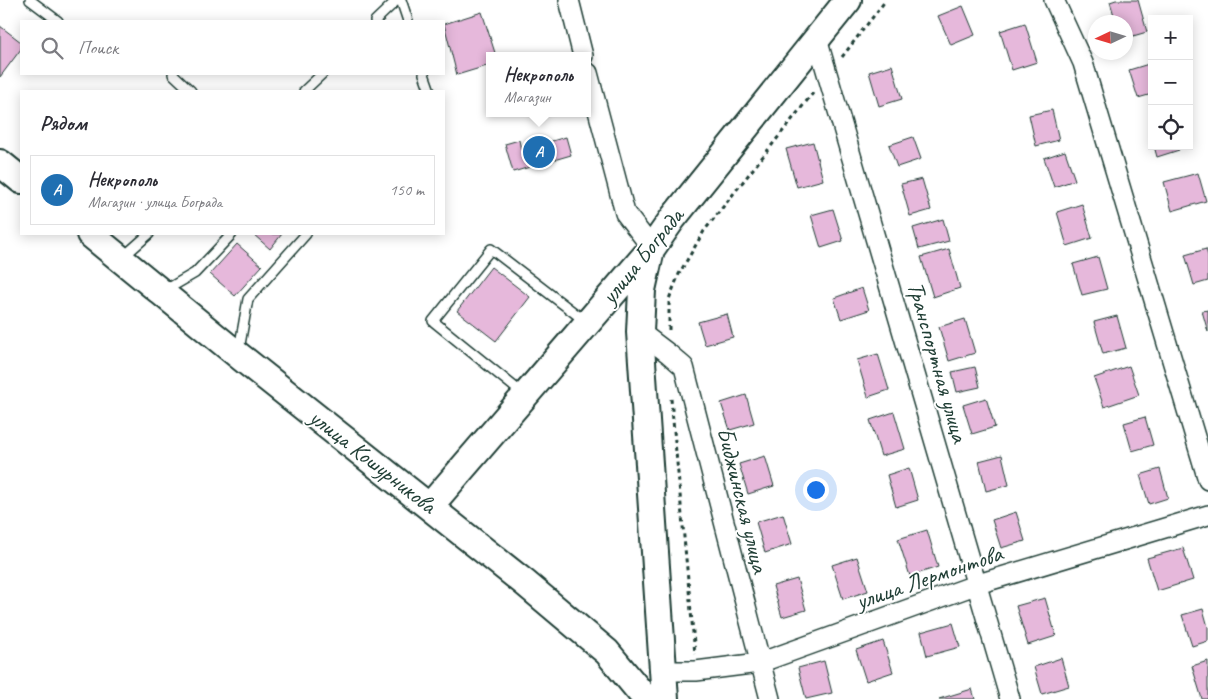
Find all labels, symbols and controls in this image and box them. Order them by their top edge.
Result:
north arrow [1088,15,1133,60]
map controls [1148,15,1193,150]
button: + [1148,15,1193,60]
search box [20,20,445,75]
icon: search [38,34,66,62]
text: Поиск [78,36,118,60]
popup [486,52,591,117]
button: − [1148,60,1193,105]
text: Некрополь [504,63,573,87]
text: Магазин [504,87,551,107]
button: locate [1148,105,1193,150]
text: Рядом [40,110,87,136]
pin: A [523,133,555,171]
text: Некрополь [88,168,157,192]
text: A [53,180,61,200]
text: 150 m [390,180,424,200]
text: Магазин · улица Бограда [88,192,222,212]
street label: улица Бограда [593,200,691,312]
street label: Транспортная улица [901,278,976,447]
street label: улица Кошурникова [302,401,444,521]
street label: Биджинская улица [710,424,776,577]
your location [803,477,829,503]
street label: улица Лермонтова [850,537,1008,617]

